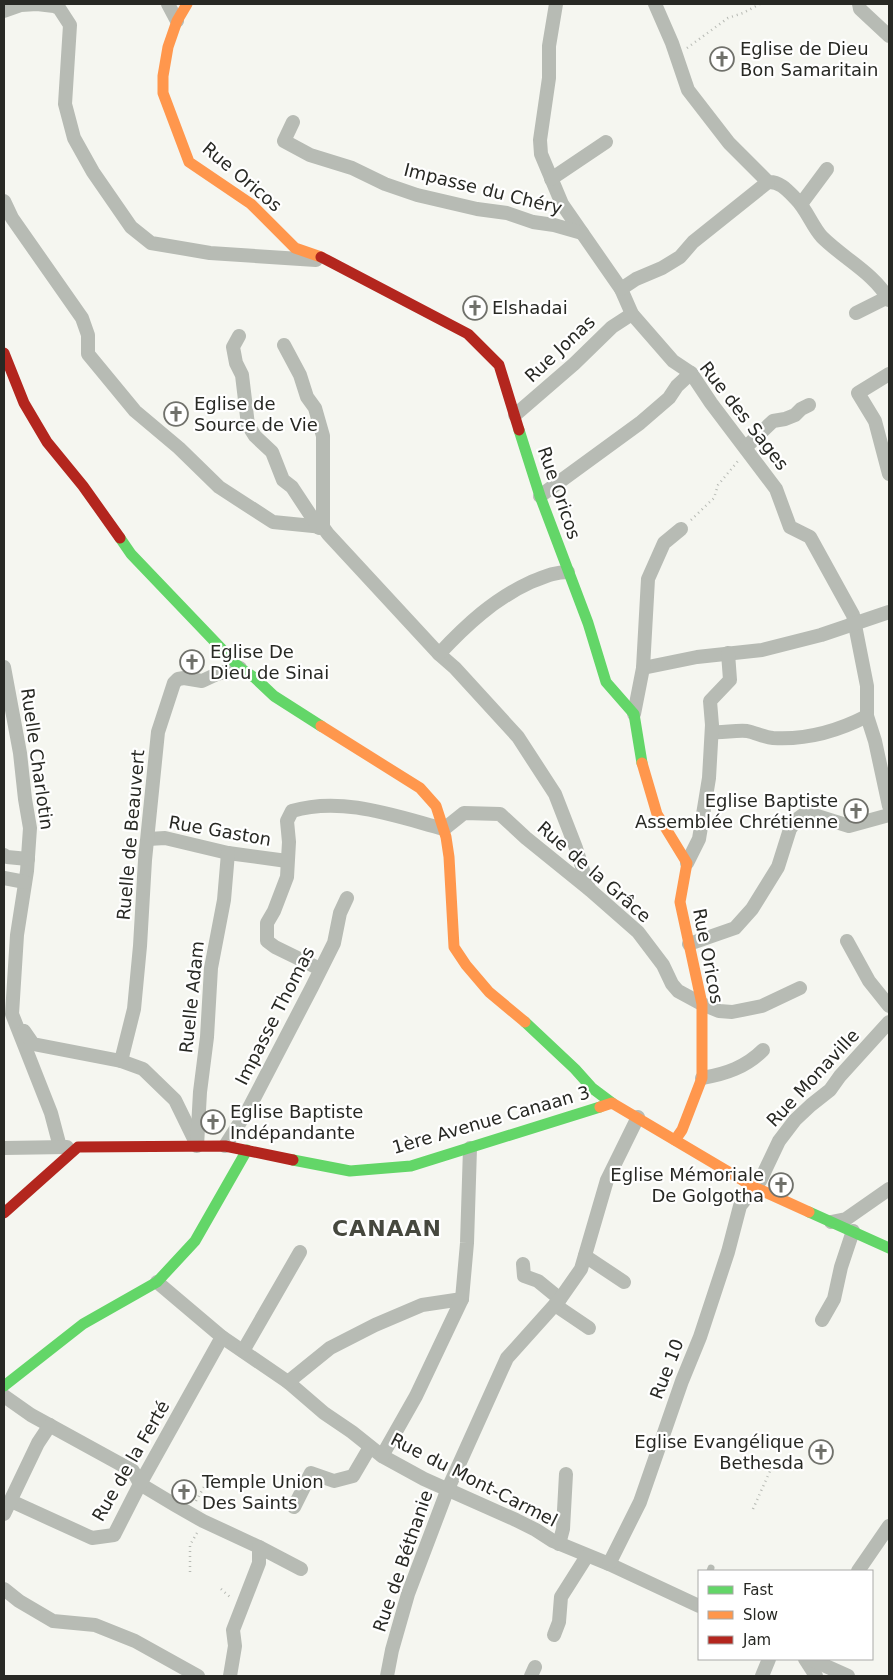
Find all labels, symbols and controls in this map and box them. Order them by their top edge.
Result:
place label: Eglise de Dieu Bon Samaritain [740,38,878,80]
church icon: Eglise de Dieu Bon Samaritain [709,46,735,72]
street label: Rue Oricos [199,137,286,216]
street label: Impasse du Chéry [402,159,565,218]
church icon: Elshadai [462,295,488,321]
place label: Elshadai [492,297,568,318]
street label: Rue Jonas [520,311,599,386]
street label: Rue des Sages [696,357,793,474]
place label: Eglise de Source de Vie [194,393,318,435]
church icon: Eglise de Source de Vie [163,401,189,427]
street label: Rue Oricos [534,444,585,542]
place label: Eglise De Dieu de Sinai [210,641,329,683]
church icon: Eglise De Dieu de Sinai [179,649,205,675]
street label: Ruelle Charlotin [17,687,58,831]
street label: Ruelle de Beauvert [113,749,148,921]
place label: Eglise Baptiste Assemblée Chrétienne [635,790,838,832]
church icon: Eglise Baptiste Assemblée Chrétienne [843,798,869,824]
street label: Rue Gaston [167,811,273,850]
street label: Rue de la Grâce [533,817,655,927]
street label: Rue Oricos [689,906,728,1005]
street label: Ruelle Adam [175,940,208,1054]
street label: Impasse Thomas [231,943,318,1088]
street label: Rue Monaville [762,1025,863,1131]
street label: 1ère Avenue Canaan 3 [390,1081,592,1158]
place label: Eglise Baptiste Indépandante [230,1101,363,1143]
church icon: Eglise Baptiste Indépandante [200,1109,226,1135]
place label: Eglise Mémoriale De Golgotha [610,1164,764,1206]
church icon: Eglise Mémoriale De Golgotha [768,1172,794,1198]
district label: CANAAN [332,1216,442,1241]
street label: Rue 10 [645,1336,688,1402]
street label: Rue de la Ferté [88,1397,174,1525]
street label: Rue du Mont-Carmel [387,1428,561,1531]
place label: Eglise Evangélique Bethesda [634,1431,804,1473]
church icon: Eglise Evangélique Bethesda [808,1439,834,1465]
place label: Temple Union Des Saints [201,1471,324,1513]
church icon: Temple Union Des Saints [171,1479,197,1505]
street label: Rue de Béthanie [368,1487,437,1634]
legend [698,1570,873,1660]
text: Fast [743,1581,773,1599]
text: Slow [743,1606,778,1624]
text: Jam [742,1631,771,1649]

